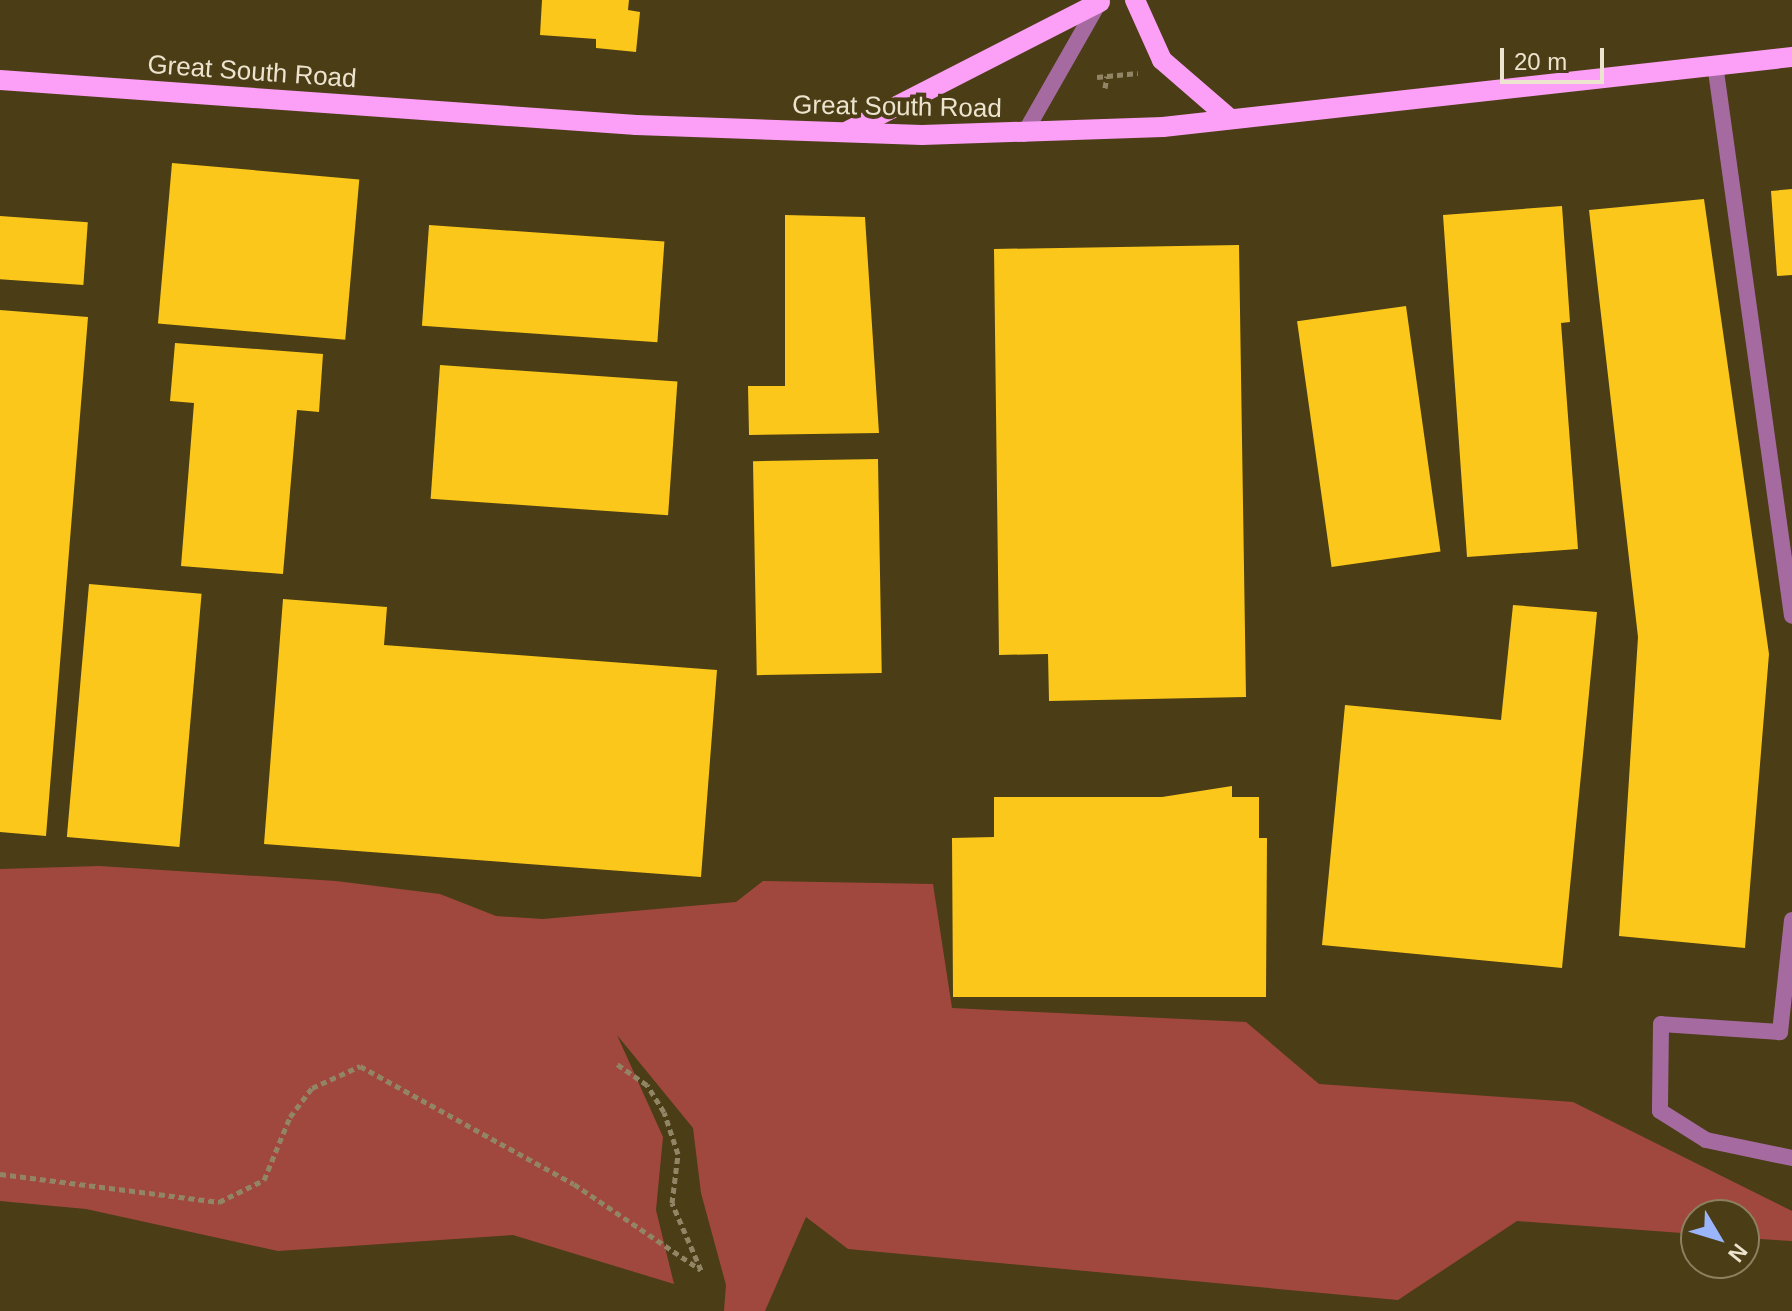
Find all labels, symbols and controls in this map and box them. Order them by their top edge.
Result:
scale bar [1504,32,1608,82]
text: 20 m [1514,48,1567,75]
street label: Great South Road [146,49,358,95]
street label: Great South Road [792,90,1002,124]
north arrow [1680,1199,1760,1279]
text: N [1723,1239,1752,1267]

